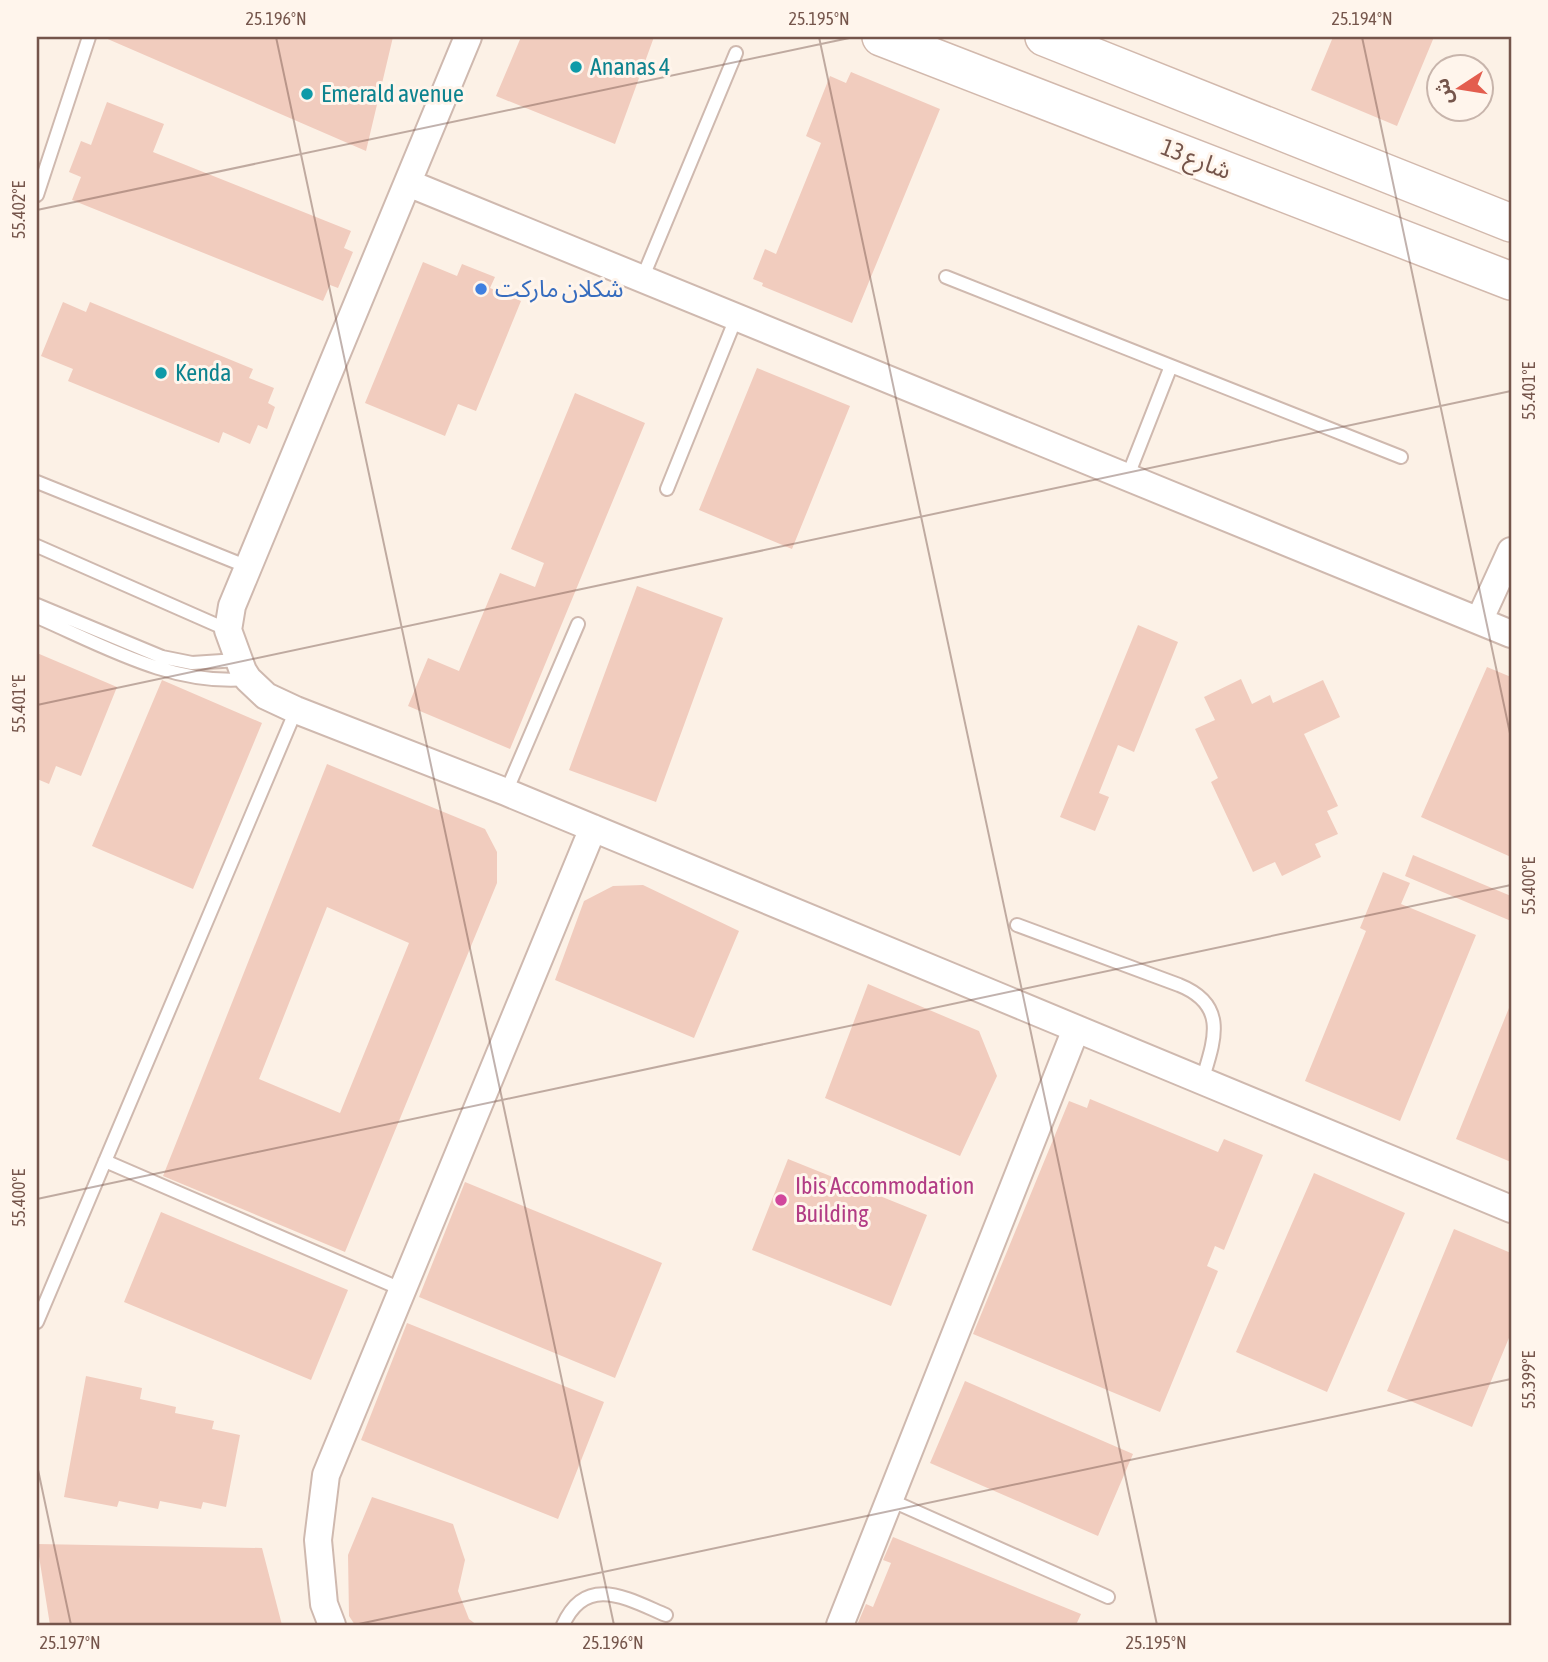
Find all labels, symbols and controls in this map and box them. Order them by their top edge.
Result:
text: 25.196°N [245,8,307,29]
text: 25.195°N [788,8,850,29]
text: 25.194°N [1331,8,1393,29]
north arrow [1426,52,1496,122]
place label: Ananas 4 [590,53,670,80]
marker: Ananas 4 [568,59,584,75]
text: ش [1430,77,1457,107]
place label: Emerald avenue [321,80,464,107]
marker: Emerald avenue [299,86,315,102]
street label: شارع 13 [1156,133,1235,188]
text: 55.402°E [8,181,29,239]
place label: شكلان ماركت [495,275,624,303]
marker: شكلان ماركت [473,281,489,297]
place label: Kenda [175,359,231,386]
text: 55.401°E [1518,362,1539,420]
marker: Kenda [153,365,169,381]
text: 55.401°E [8,675,29,733]
text: 55.400°E [1518,857,1539,915]
text: 55.400°E [8,1169,29,1227]
place label: Ibis Accommodation Building [795,1172,974,1227]
marker: Ibis Accommodation Building [773,1192,789,1208]
text: 55.399°E [1518,1351,1539,1409]
text: 25.197°N [39,1632,101,1653]
text: 25.196°N [582,1632,644,1653]
text: 25.195°N [1125,1632,1187,1653]

